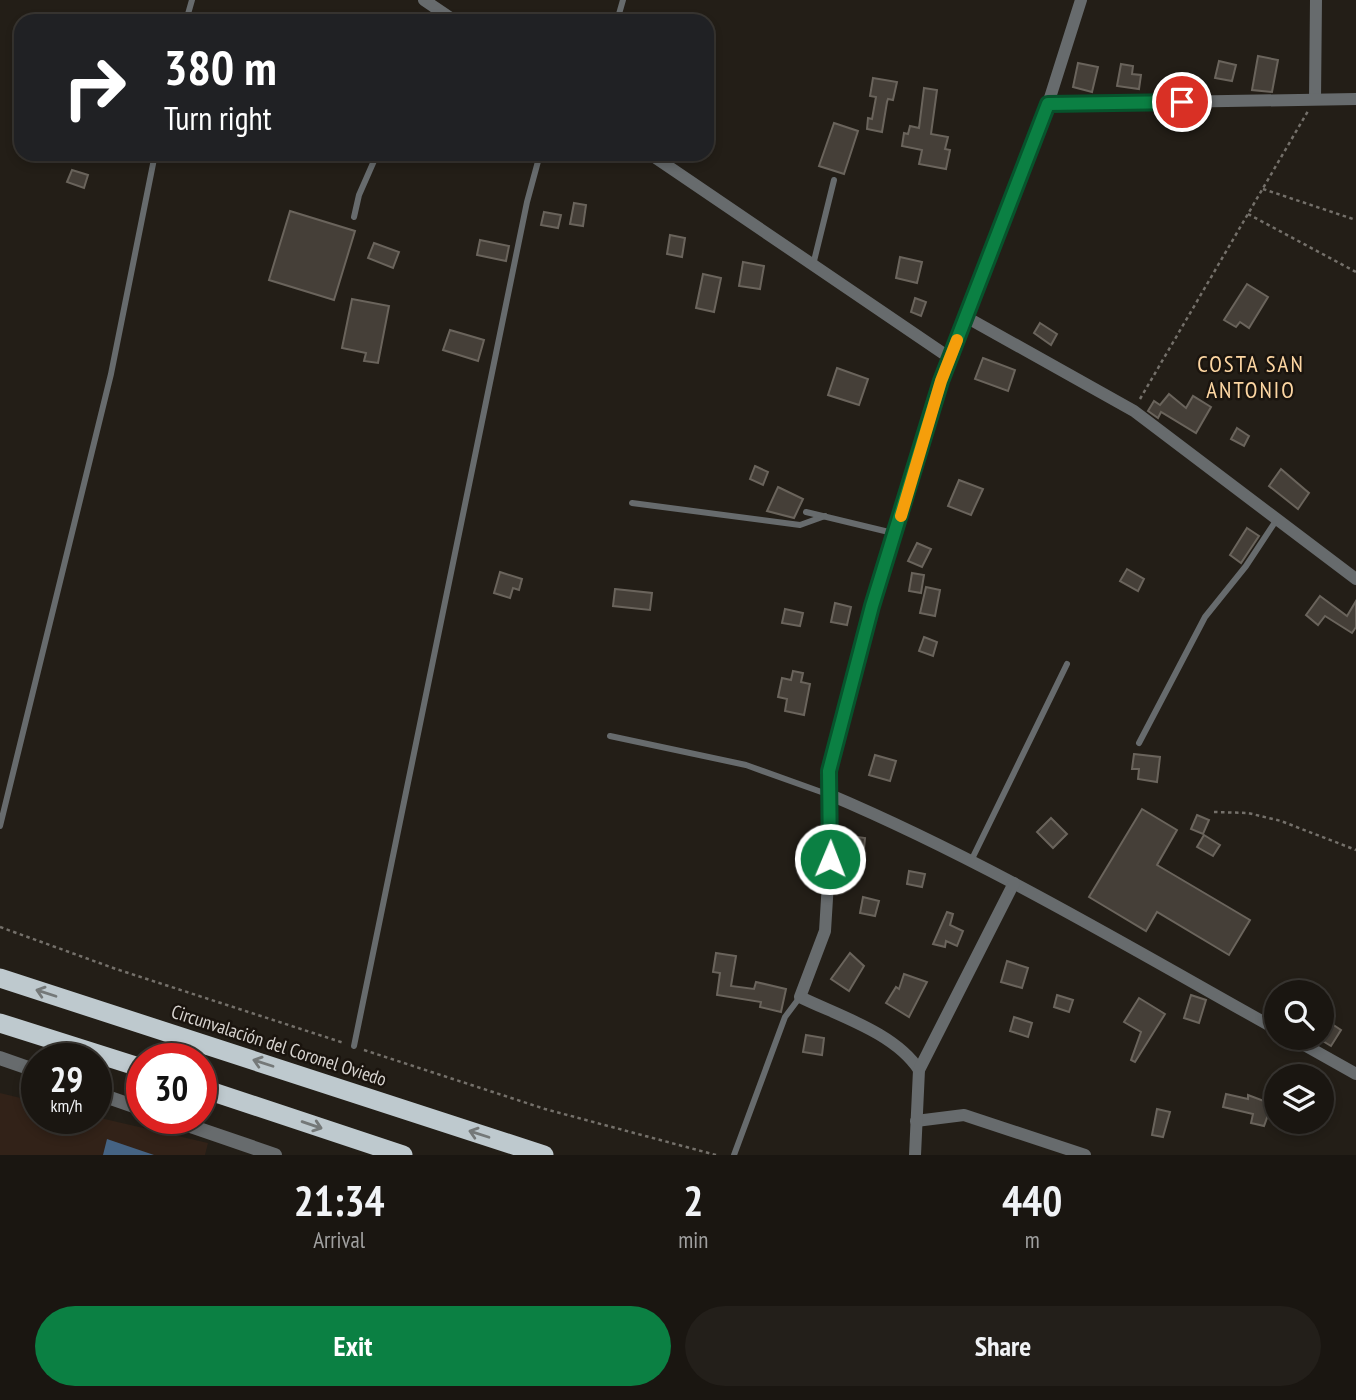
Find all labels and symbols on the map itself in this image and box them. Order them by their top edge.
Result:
pin [1152,72,1212,132]
district label: COSTA SAN ANTONIO [1197,349,1305,404]
position arrow [793,822,867,896]
one-way arrow [36,985,58,998]
street label: Circunvalación del Coronel Oviedo [168,999,390,1091]
speed limit sign: 30 [126,1043,217,1134]
one-way arrow [252,1056,274,1068]
one-way arrow [301,1120,323,1132]
one-way arrow [468,1127,490,1139]

